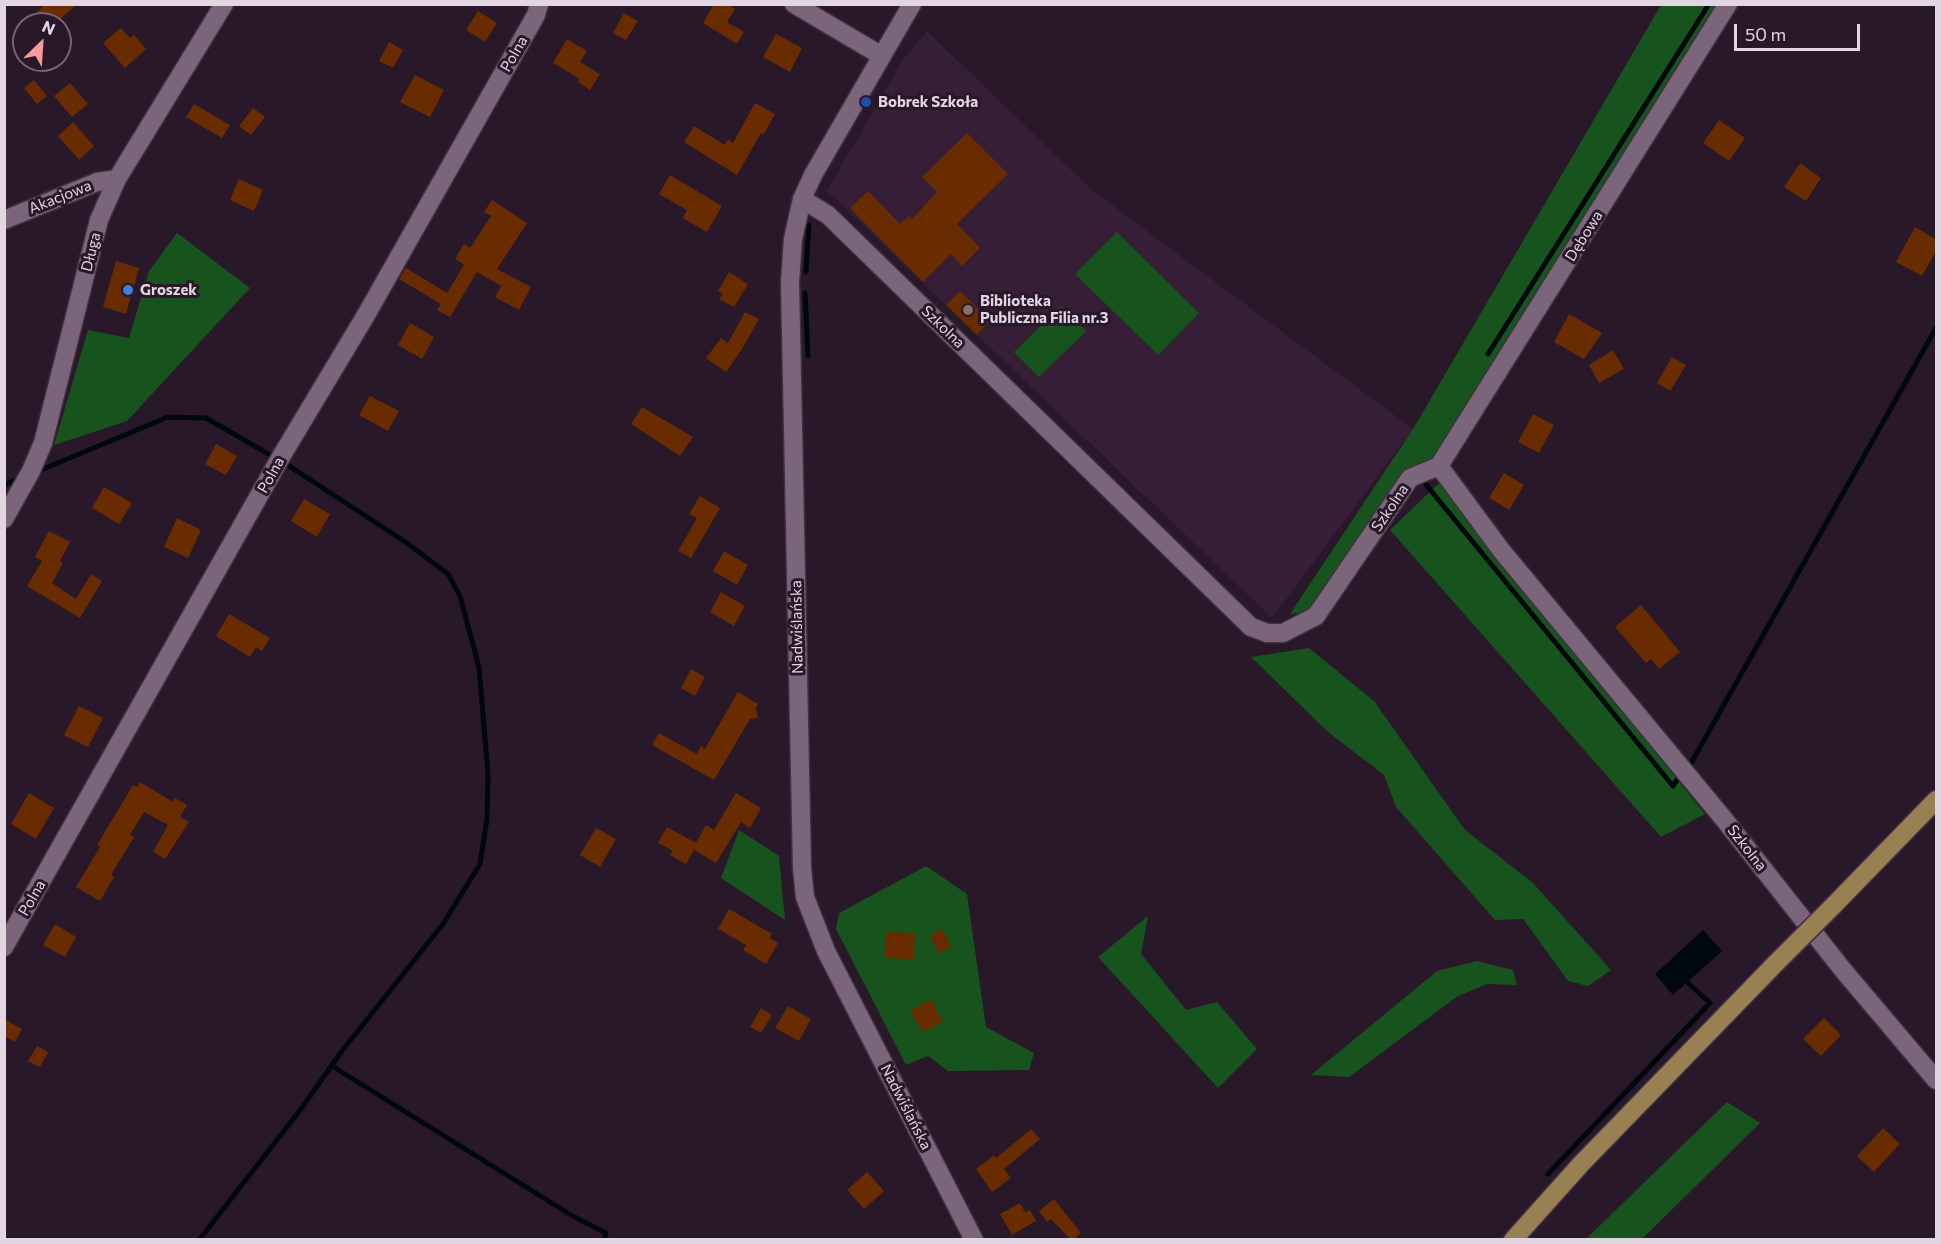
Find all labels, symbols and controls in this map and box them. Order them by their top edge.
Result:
north arrow [12,12,72,72]
scale bar [1737,12,1863,50]
text: N [40,16,58,38]
text: 50 m [1745,23,1786,45]
street label: Polna [497,33,531,75]
place label: Bobrek Szkoła [878,93,978,111]
marker: Bobrek Szkoła [859,95,873,109]
street label: Akacjowa [26,176,94,218]
street label: Dębowa [1561,207,1607,265]
street label: Długa [77,231,105,273]
place label: Groszek [140,281,197,299]
marker: Groszek [121,283,135,297]
place label: Biblioteka Publiczna Filia nr.3 [980,292,1109,327]
street label: Szkolna [918,302,968,352]
marker: Biblioteka Publiczna Filia nr.3 [961,303,975,317]
street label: Polna [254,454,288,496]
street label: Szkolna [1368,481,1412,535]
street label: Nadwiślańska [787,580,807,674]
street label: Szkolna [1724,821,1770,875]
street label: Polna [15,877,49,919]
street label: Nadwiślańska [877,1061,935,1153]

